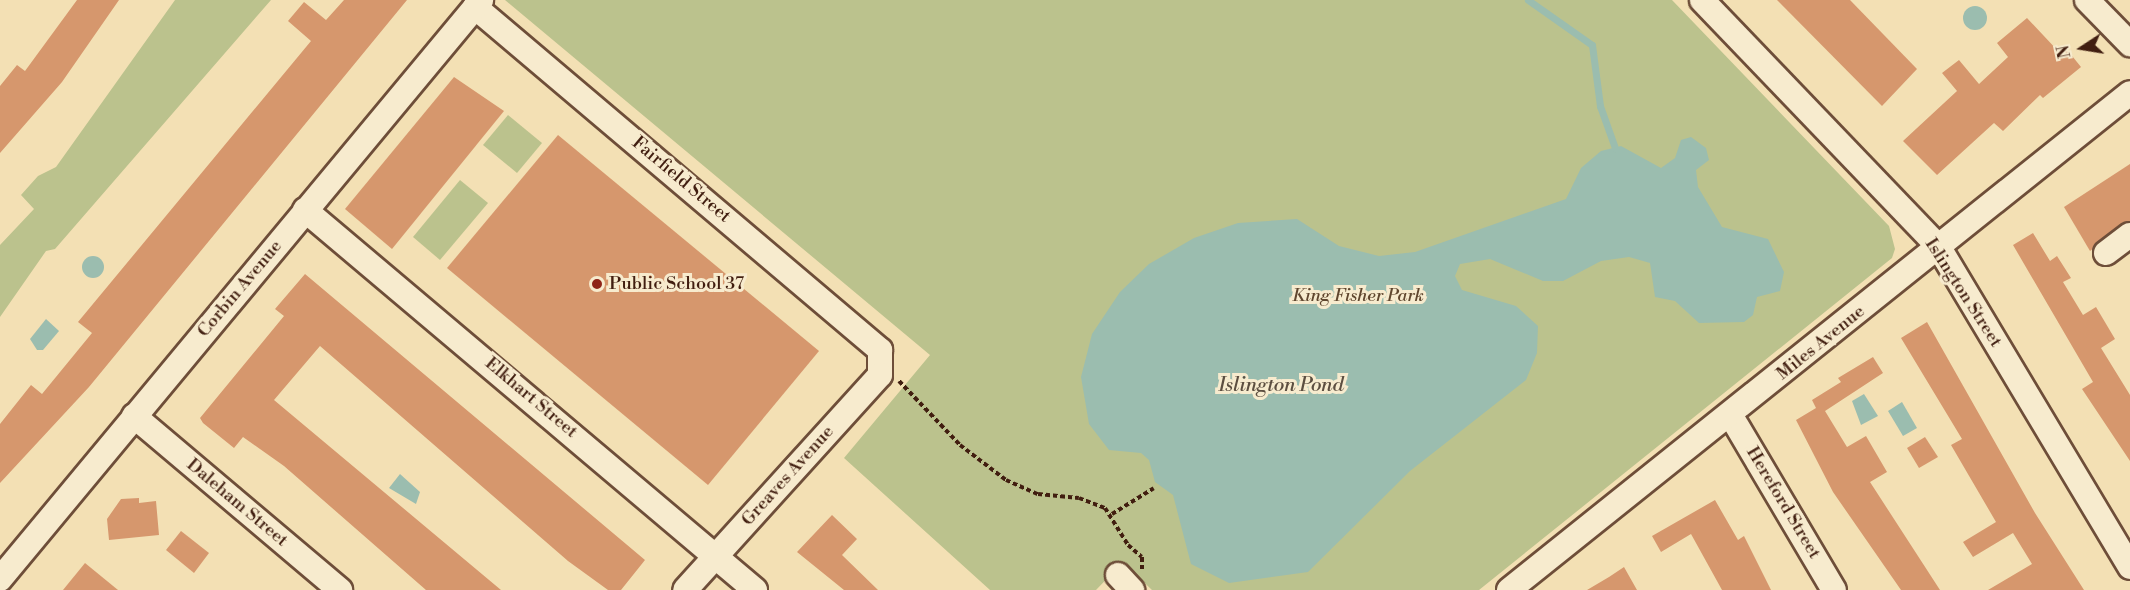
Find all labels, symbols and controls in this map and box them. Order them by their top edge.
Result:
north arrow [2052,18,2112,78]
text: N [2053,43,2075,60]
street label: Fairfield Street [627,132,735,228]
street label: Islington Street [1920,234,2006,352]
street label: Corbin Avenue [193,236,287,342]
place label: Public School 37 [609,273,744,295]
marker: Public School 37 [590,277,604,291]
park label: King Fisher Park [1292,285,1424,307]
street label: Miles Avenue [1773,301,1869,385]
street label: Elkhart Street [480,353,582,443]
water label: Islington Pond [1218,373,1344,397]
street label: Greaves Avenue [737,421,839,531]
street label: Hereford Street [1741,443,1825,563]
street label: Daleham Street [182,454,292,552]

